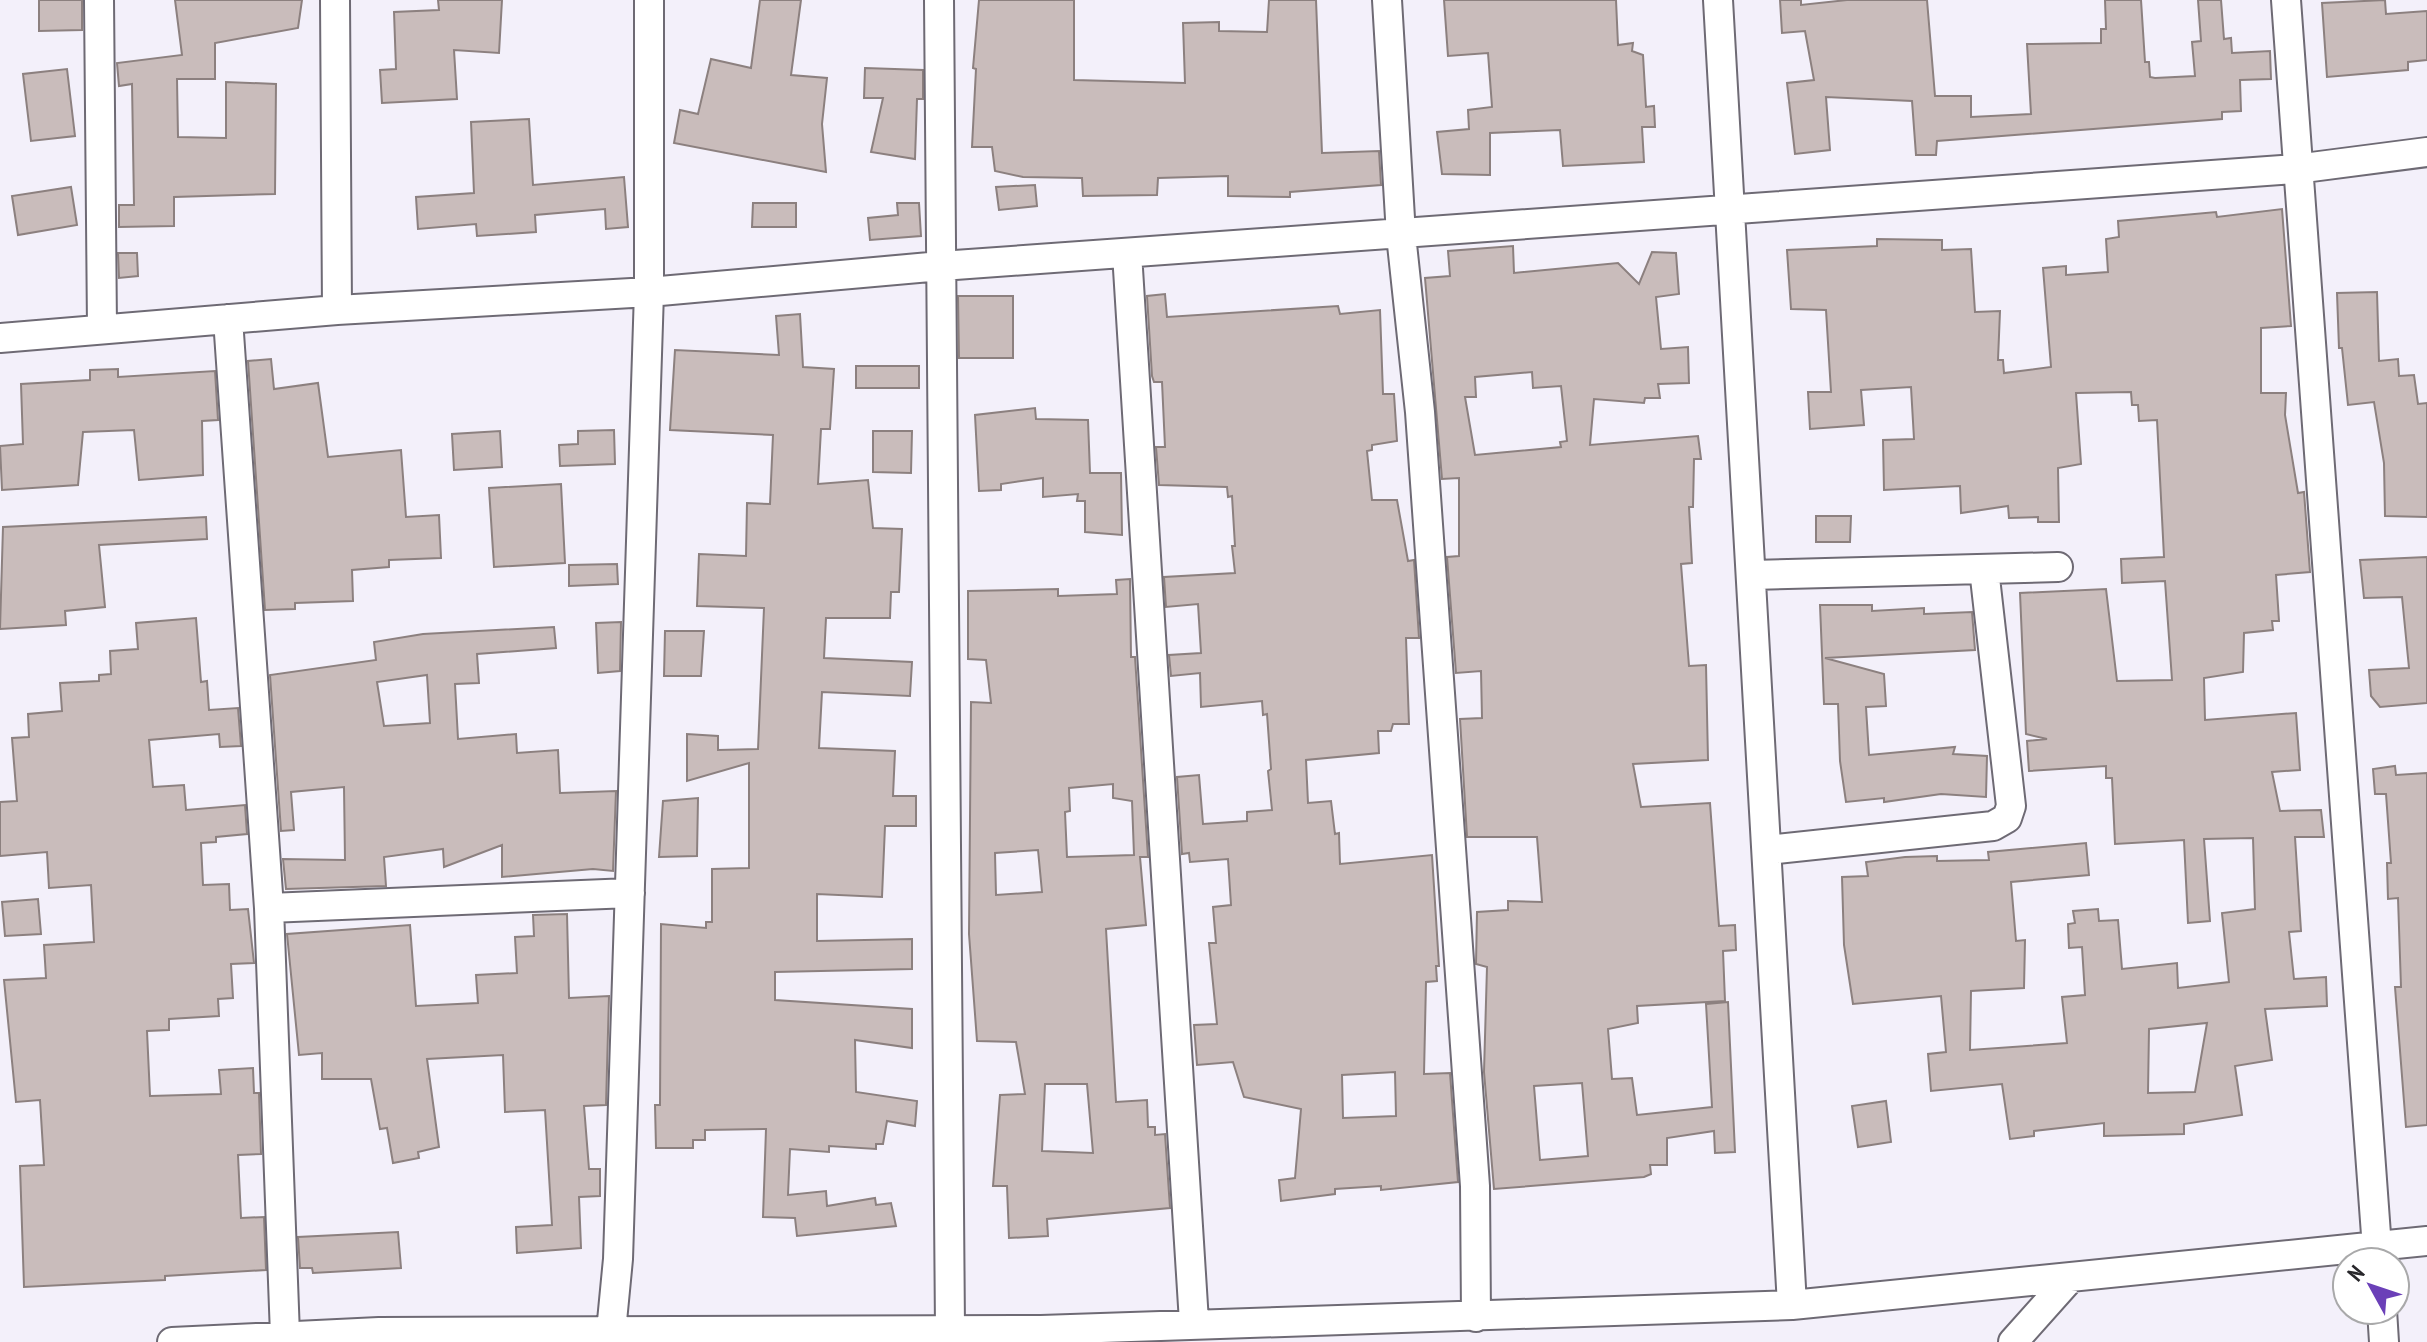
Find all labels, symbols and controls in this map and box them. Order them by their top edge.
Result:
north arrow [2331,1246,2411,1326]
text: N [2341,1260,2370,1287]

